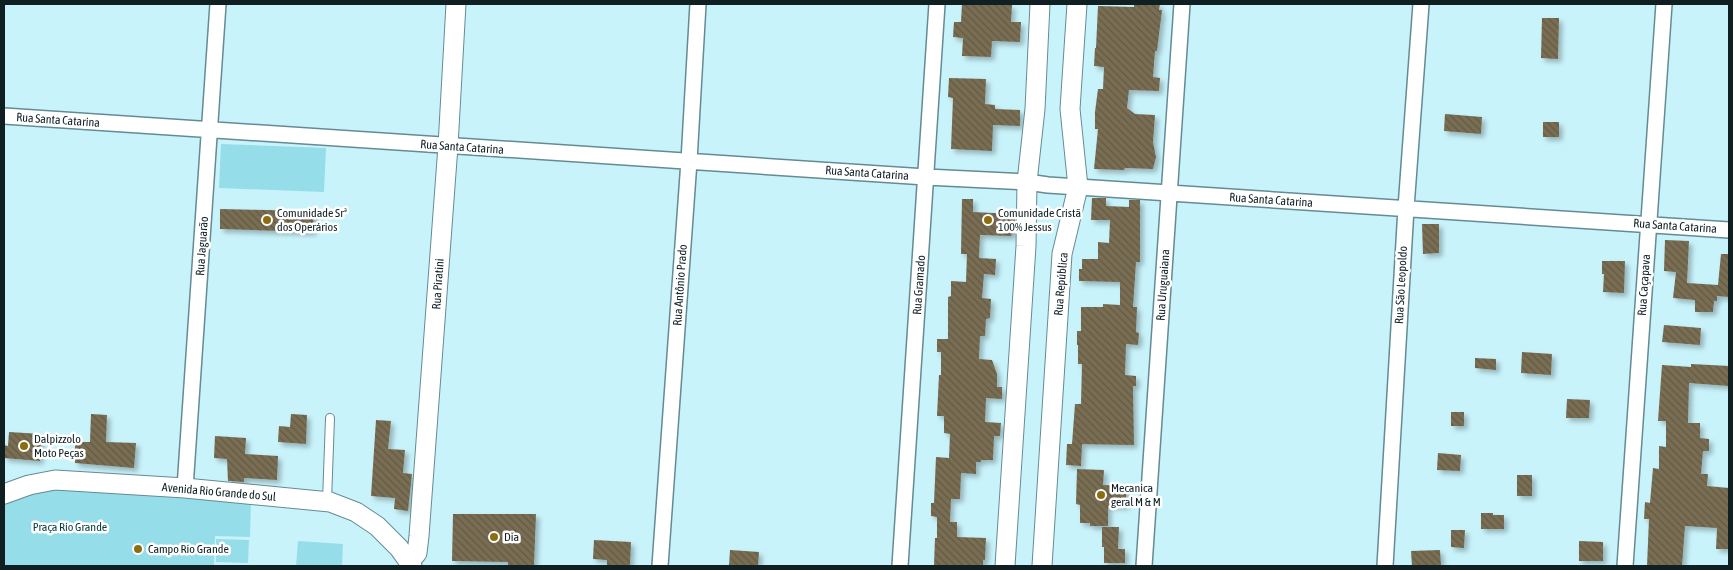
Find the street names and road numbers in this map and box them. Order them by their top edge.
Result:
street label: Rua Santa Catarina [16,110,100,130]
street label: Rua Santa Catarina [420,137,504,157]
street label: Rua Santa Catarina [825,163,909,183]
street label: Rua Santa Catarina [1229,190,1313,210]
street label: Rua Jaguarão [193,215,211,276]
street label: Rua Santa Catarina [1633,216,1717,236]
street label: Rua Antônio Prado [670,243,690,326]
street label: Rua São Leopoldo [1392,245,1410,324]
street label: Rua Uruguaiana [1154,249,1172,321]
street label: Rua República [1051,252,1071,316]
street label: Rua Gramado [910,254,928,315]
street label: Rua Caçapava [1635,254,1653,316]
street label: Rua Piratini [429,258,447,310]
street label: Avenida Rio Grande do Sul [161,480,277,504]

